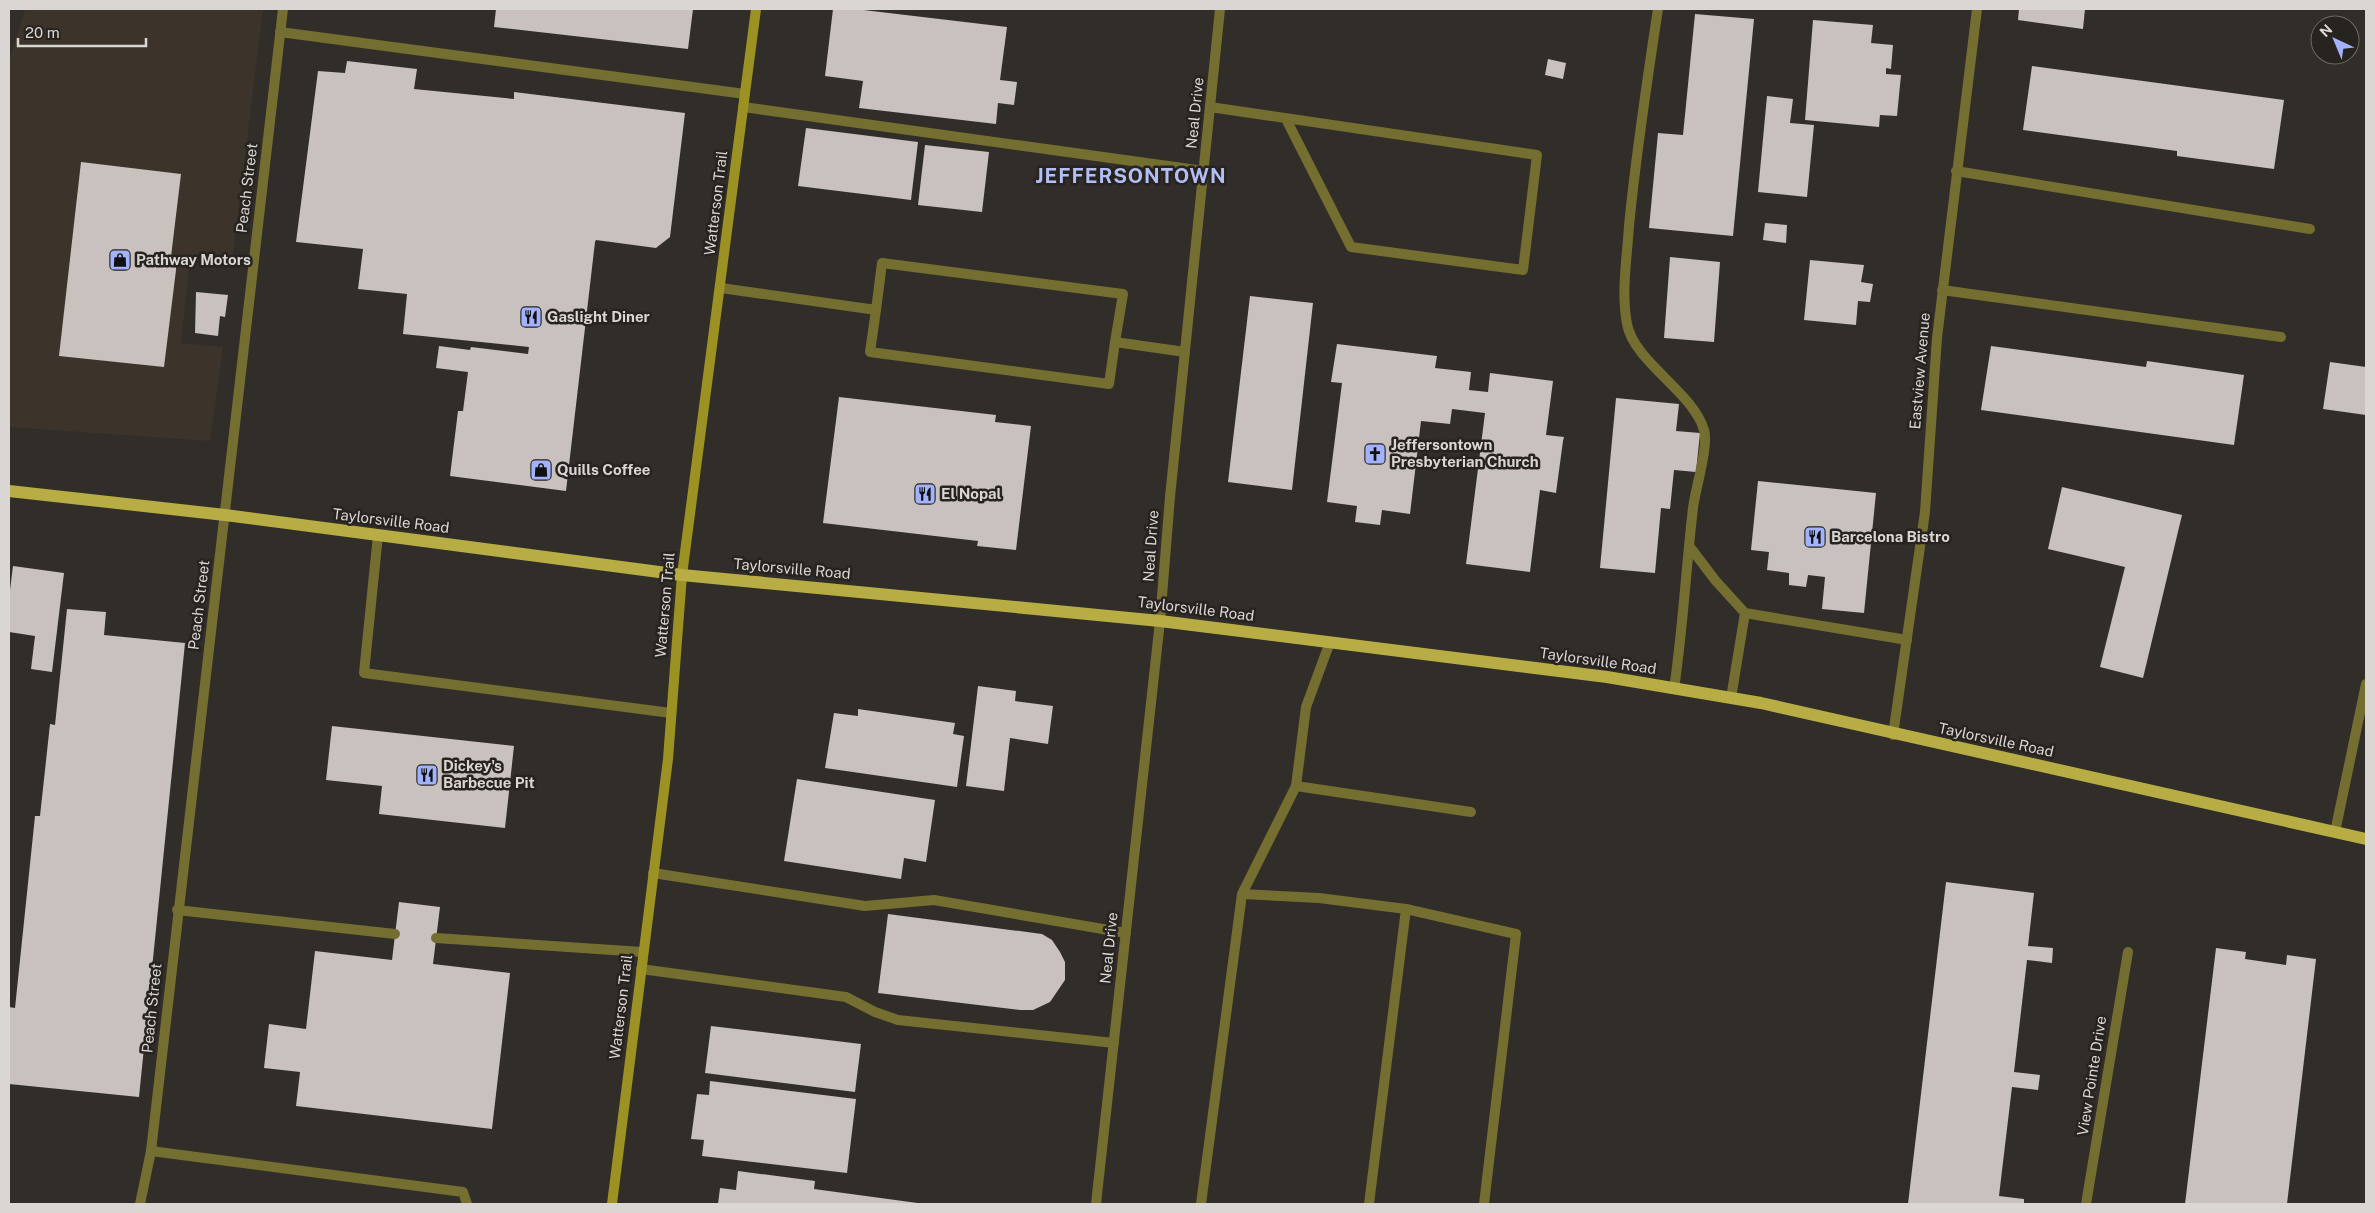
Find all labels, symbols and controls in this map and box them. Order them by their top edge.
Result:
scale bar [18,15,145,47]
north arrow [2310,15,2360,65]
text: N [2316,21,2335,40]
text: 20 m [25,24,60,41]
street label: Neal Drive [1182,76,1207,150]
street label: Peach Street [233,142,260,234]
street label: Watterson Trail [701,149,730,256]
district label: JEFFERSONTOWN [1035,164,1227,188]
shop icon: Pathway Motors [108,248,132,272]
place label: Pathway Motors [136,251,251,268]
restaurant icon: Gaslight Diner [519,305,543,329]
place label: Gaslight Diner [547,308,650,325]
street label: Eastview Avenue [1906,312,1933,430]
place label: Jeffersontown Presbyterian Church [1391,436,1539,470]
church icon: Jeffersontown Presbyterian Church [1363,442,1387,466]
shop icon: Quills Coffee [529,458,553,482]
place label: Quills Coffee [557,461,651,478]
restaurant icon: El Nopal [913,482,937,506]
place label: El Nopal [941,485,1001,502]
street label: Taylorsville Road [332,505,450,536]
street label: Neal Drive [1140,509,1161,582]
restaurant icon: Barcelona Bistro [1803,525,1827,549]
place label: Barcelona Bistro [1831,528,1950,545]
street label: Watterson Trail [651,552,678,658]
street label: Taylorsville Road [733,555,851,582]
street label: Peach Street [185,559,212,651]
street label: Taylorsville Road [1137,593,1255,624]
street label: Taylorsville Road [1539,644,1657,677]
street label: Taylorsville Road [1937,719,2055,760]
place label: Dickey's Barbecue Pit [443,757,535,791]
restaurant icon: Dickey's Barbecue Pit [415,763,439,787]
street label: Neal Drive [1096,911,1121,985]
street label: Watterson Trail [606,953,635,1060]
street label: Peach Street [138,962,165,1054]
street label: View Pointe Drive [2074,1015,2109,1137]

